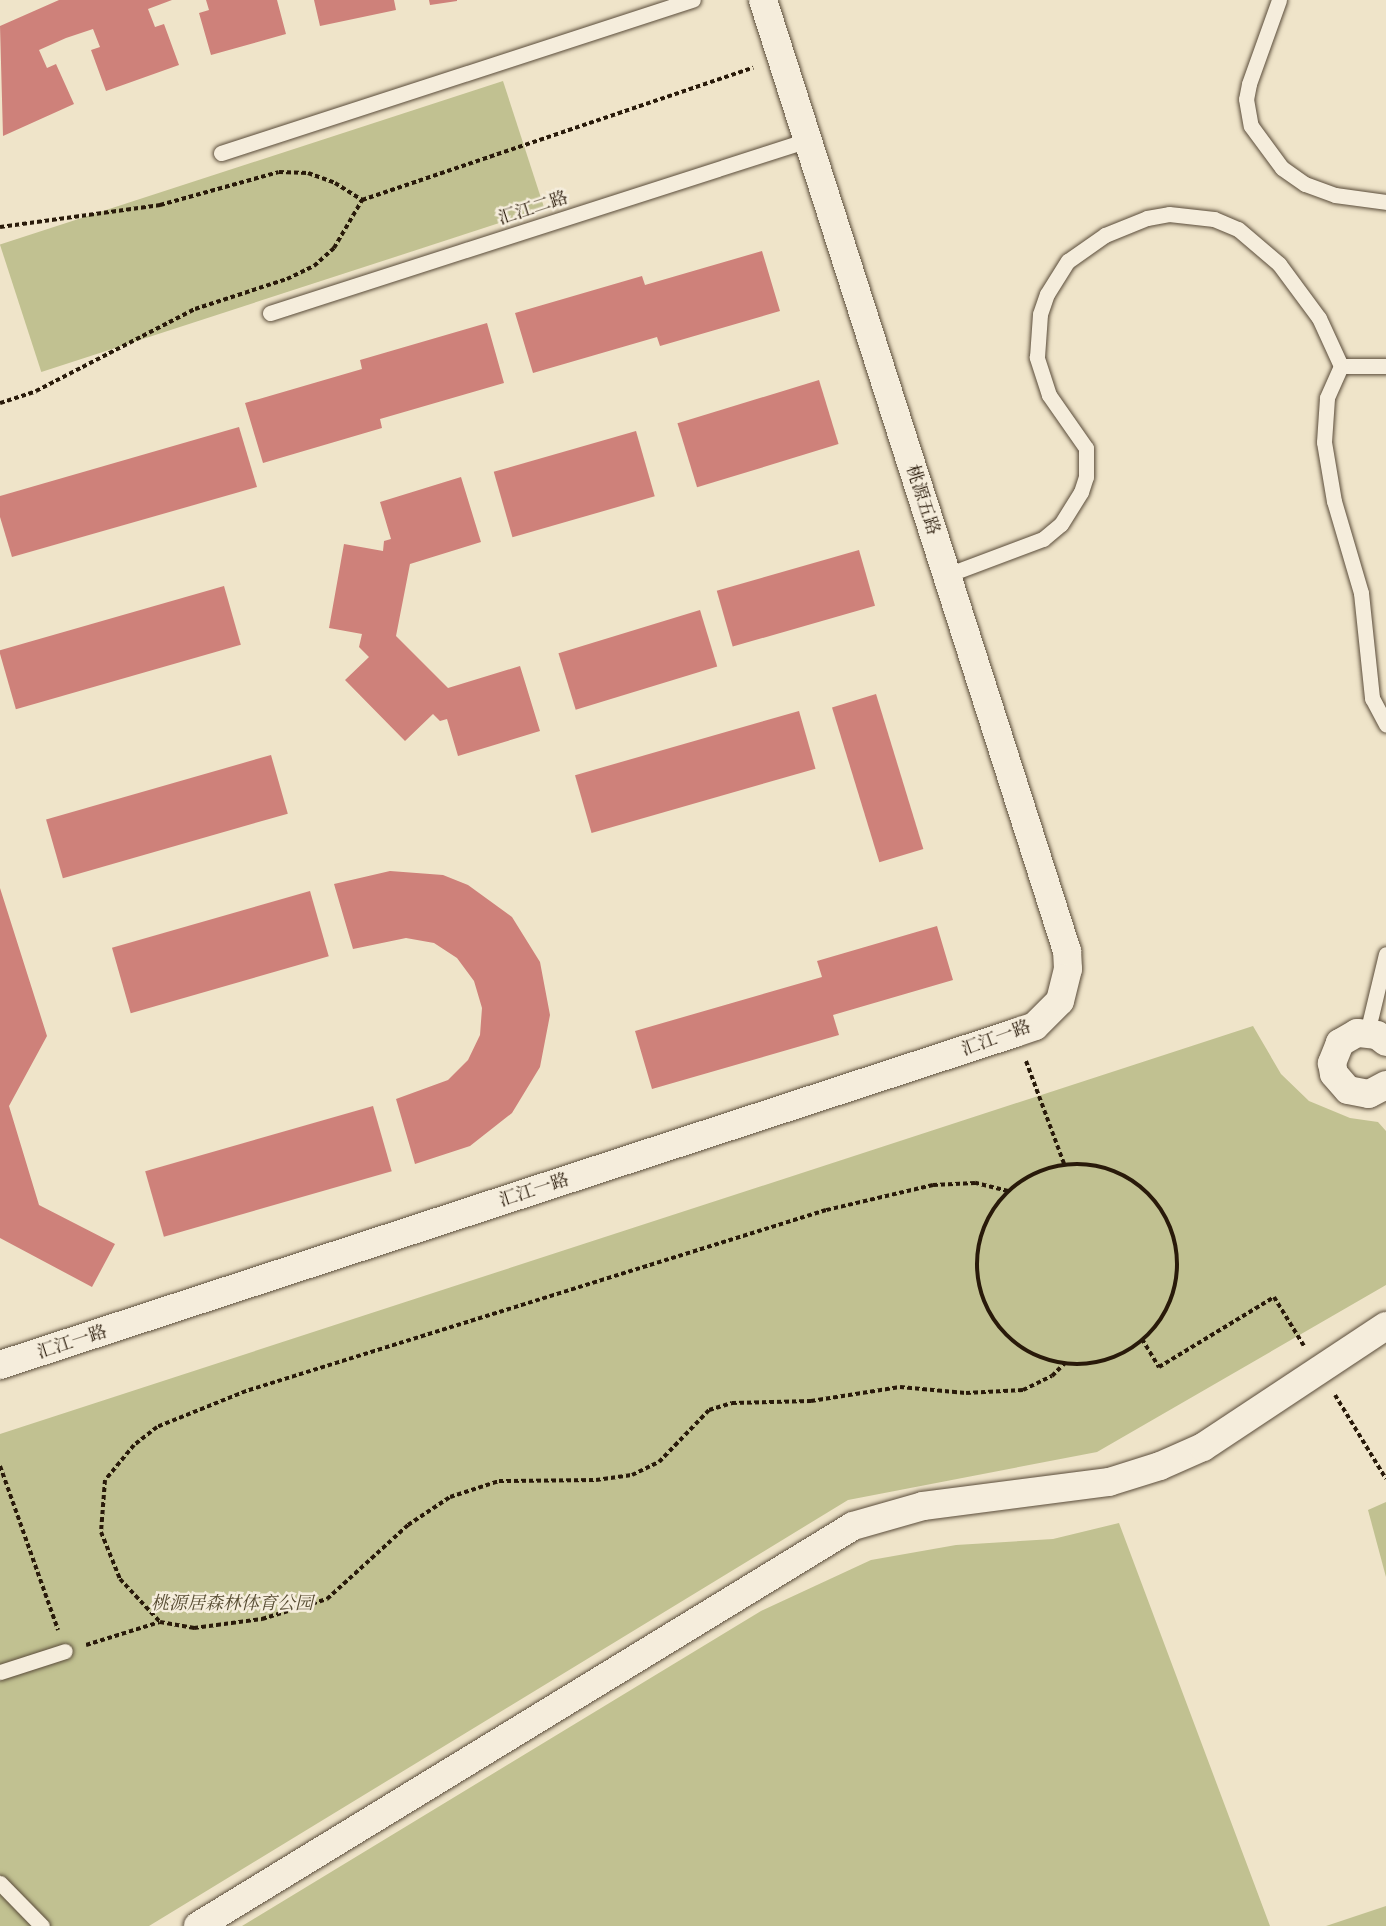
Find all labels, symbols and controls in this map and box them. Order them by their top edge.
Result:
street label: 汇江二路 [495,187,571,229]
street label: 桃源五路 [902,462,944,538]
street label: 汇江一路 [958,1016,1034,1060]
street label: 汇江一路 [496,1169,572,1211]
street label: 汇江一路 [34,1321,110,1363]
park label: 桃源居森林体育公园 [151,1592,313,1614]

